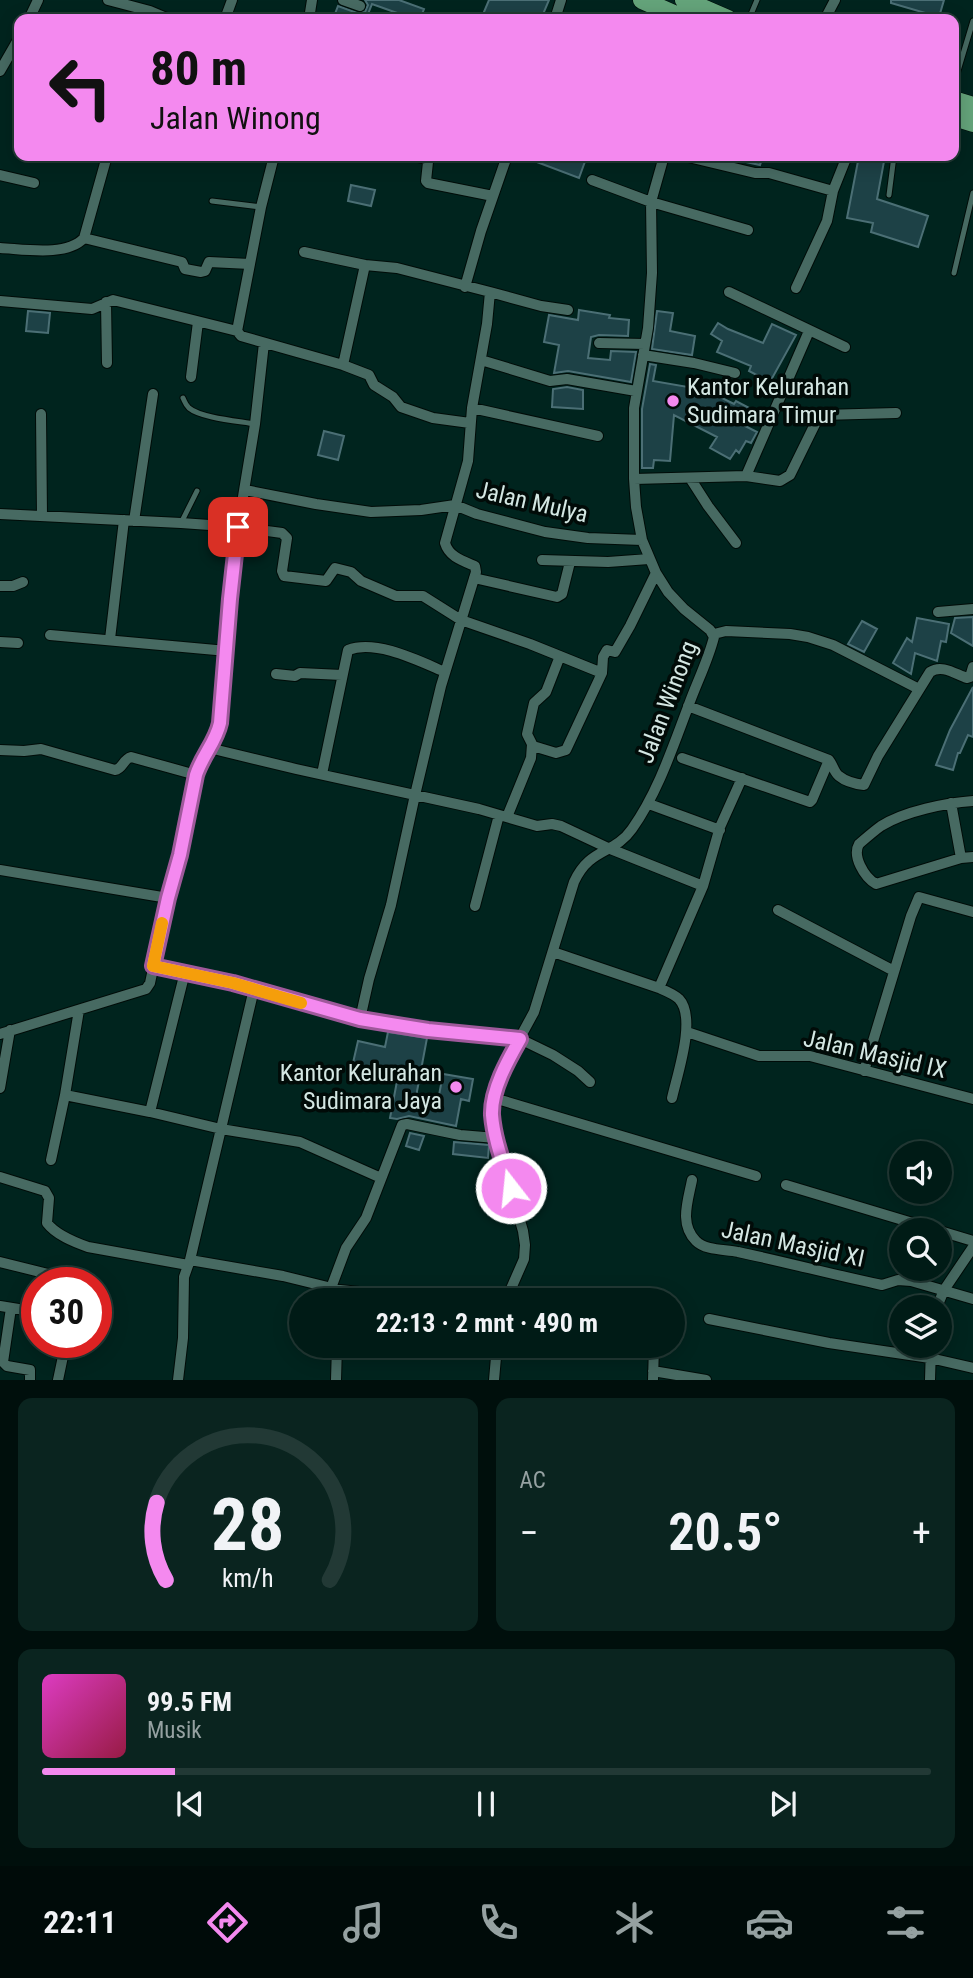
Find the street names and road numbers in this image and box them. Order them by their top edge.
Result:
street label: Jalan Mulya [473,476,591,528]
street label: Jalan Winong [631,637,703,767]
street label: Jalan Masjid IX [801,1024,949,1084]
street label: Jalan Masjid XI [719,1215,867,1273]

